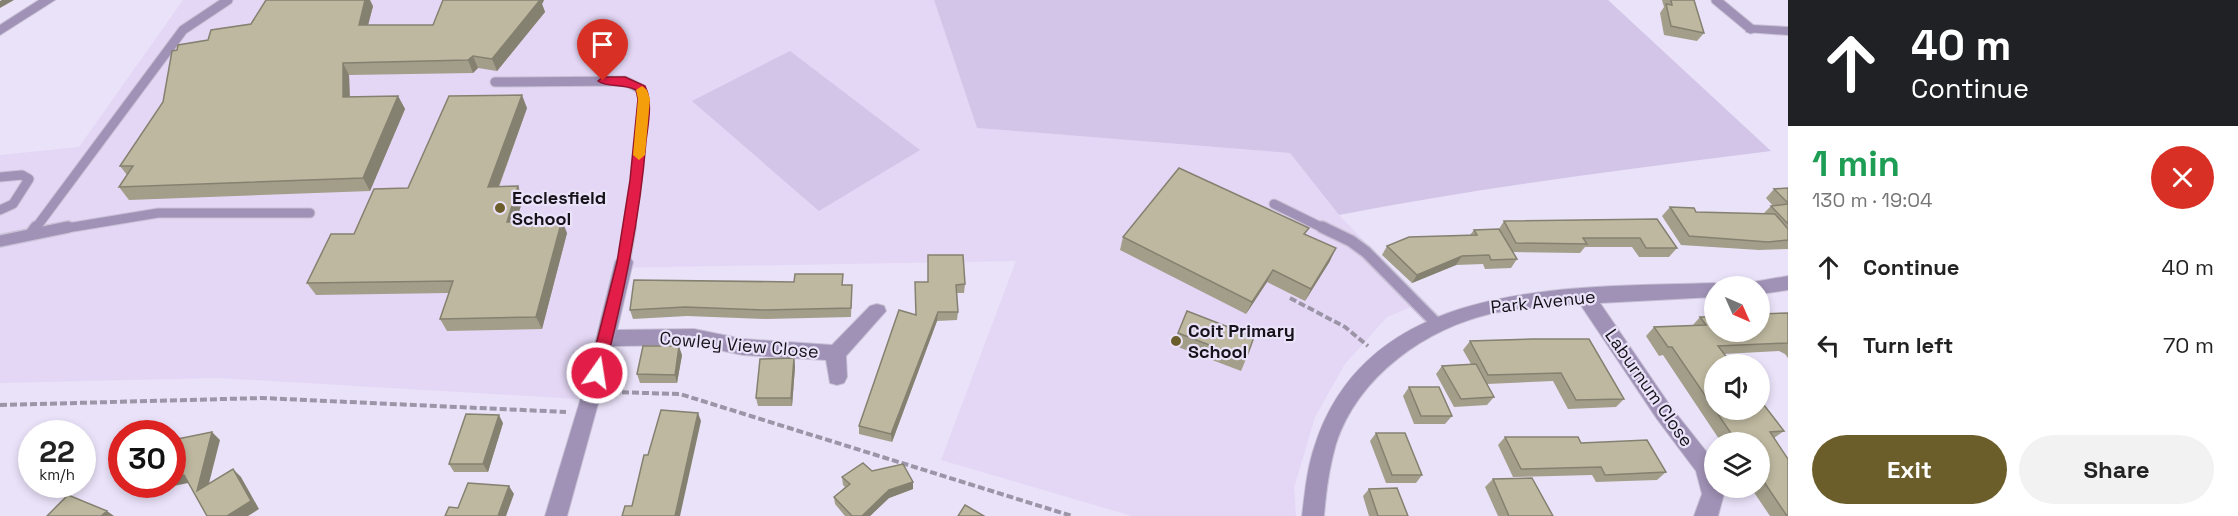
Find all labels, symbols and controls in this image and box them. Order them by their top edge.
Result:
pin [577,19,628,81]
text: 40 m [1911,19,2011,72]
icon: ahead [1812,24,1890,102]
icon: arrive [586,28,619,61]
text: Continue [1911,71,2029,106]
text: 1 min [1812,141,1900,187]
button: close [2151,146,2214,209]
place label: Ecclesfield School [512,186,606,230]
text: 130 m · 19:04 [1812,187,1933,213]
marker: Ecclesfield School [493,201,507,215]
icon: ahead [1812,251,1845,284]
text: Continue [1863,253,1959,281]
text: 40 m [2162,253,2214,281]
north arrow [1704,276,1770,342]
map controls [1704,276,1770,498]
street label: Park Avenue [1489,285,1597,318]
place label: Coit Primary School [1188,319,1295,363]
street label: Laburnum Close [1600,324,1699,451]
street label: Cowley View Close [658,326,820,363]
icon: left [1812,329,1845,362]
text: Turn left [1863,331,1953,359]
text: 70 m [2163,331,2214,359]
marker: Coit Primary School [1169,334,1183,348]
position arrow [565,341,629,405]
button: sound [1704,354,1770,420]
speed limit sign: 30 [108,420,186,498]
text: 22 [39,432,75,471]
button: layers [1704,432,1770,498]
button: Exit [1812,435,2007,504]
button: Share [2019,435,2214,504]
text: km/h [39,465,75,484]

